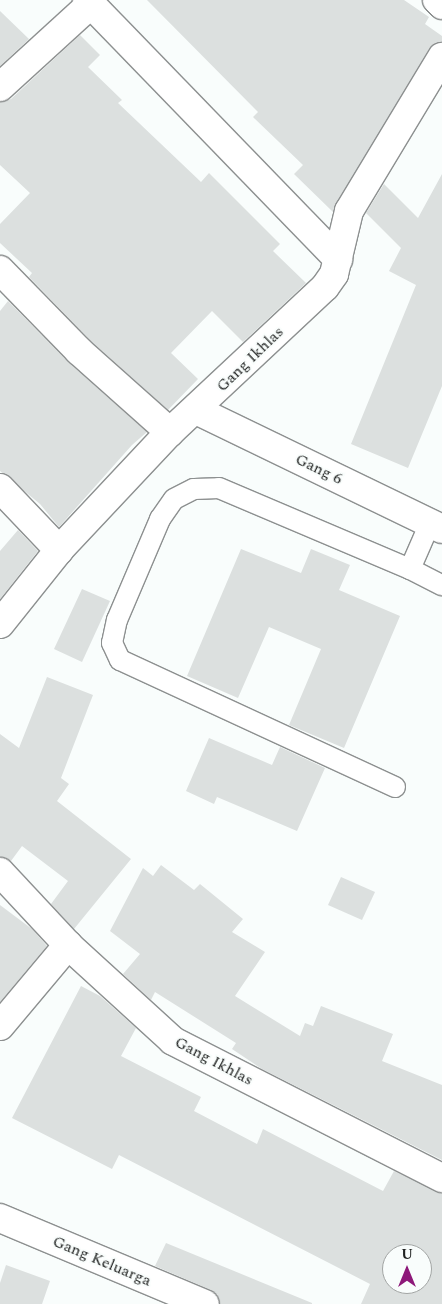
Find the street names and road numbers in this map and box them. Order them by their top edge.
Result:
street label: Gang Ikhlas [212,322,288,396]
street label: Gang 6 [292,449,346,489]
street label: Gang Ikhlas [172,1032,256,1090]
street label: Gang Keluarga [50,1232,154,1290]

